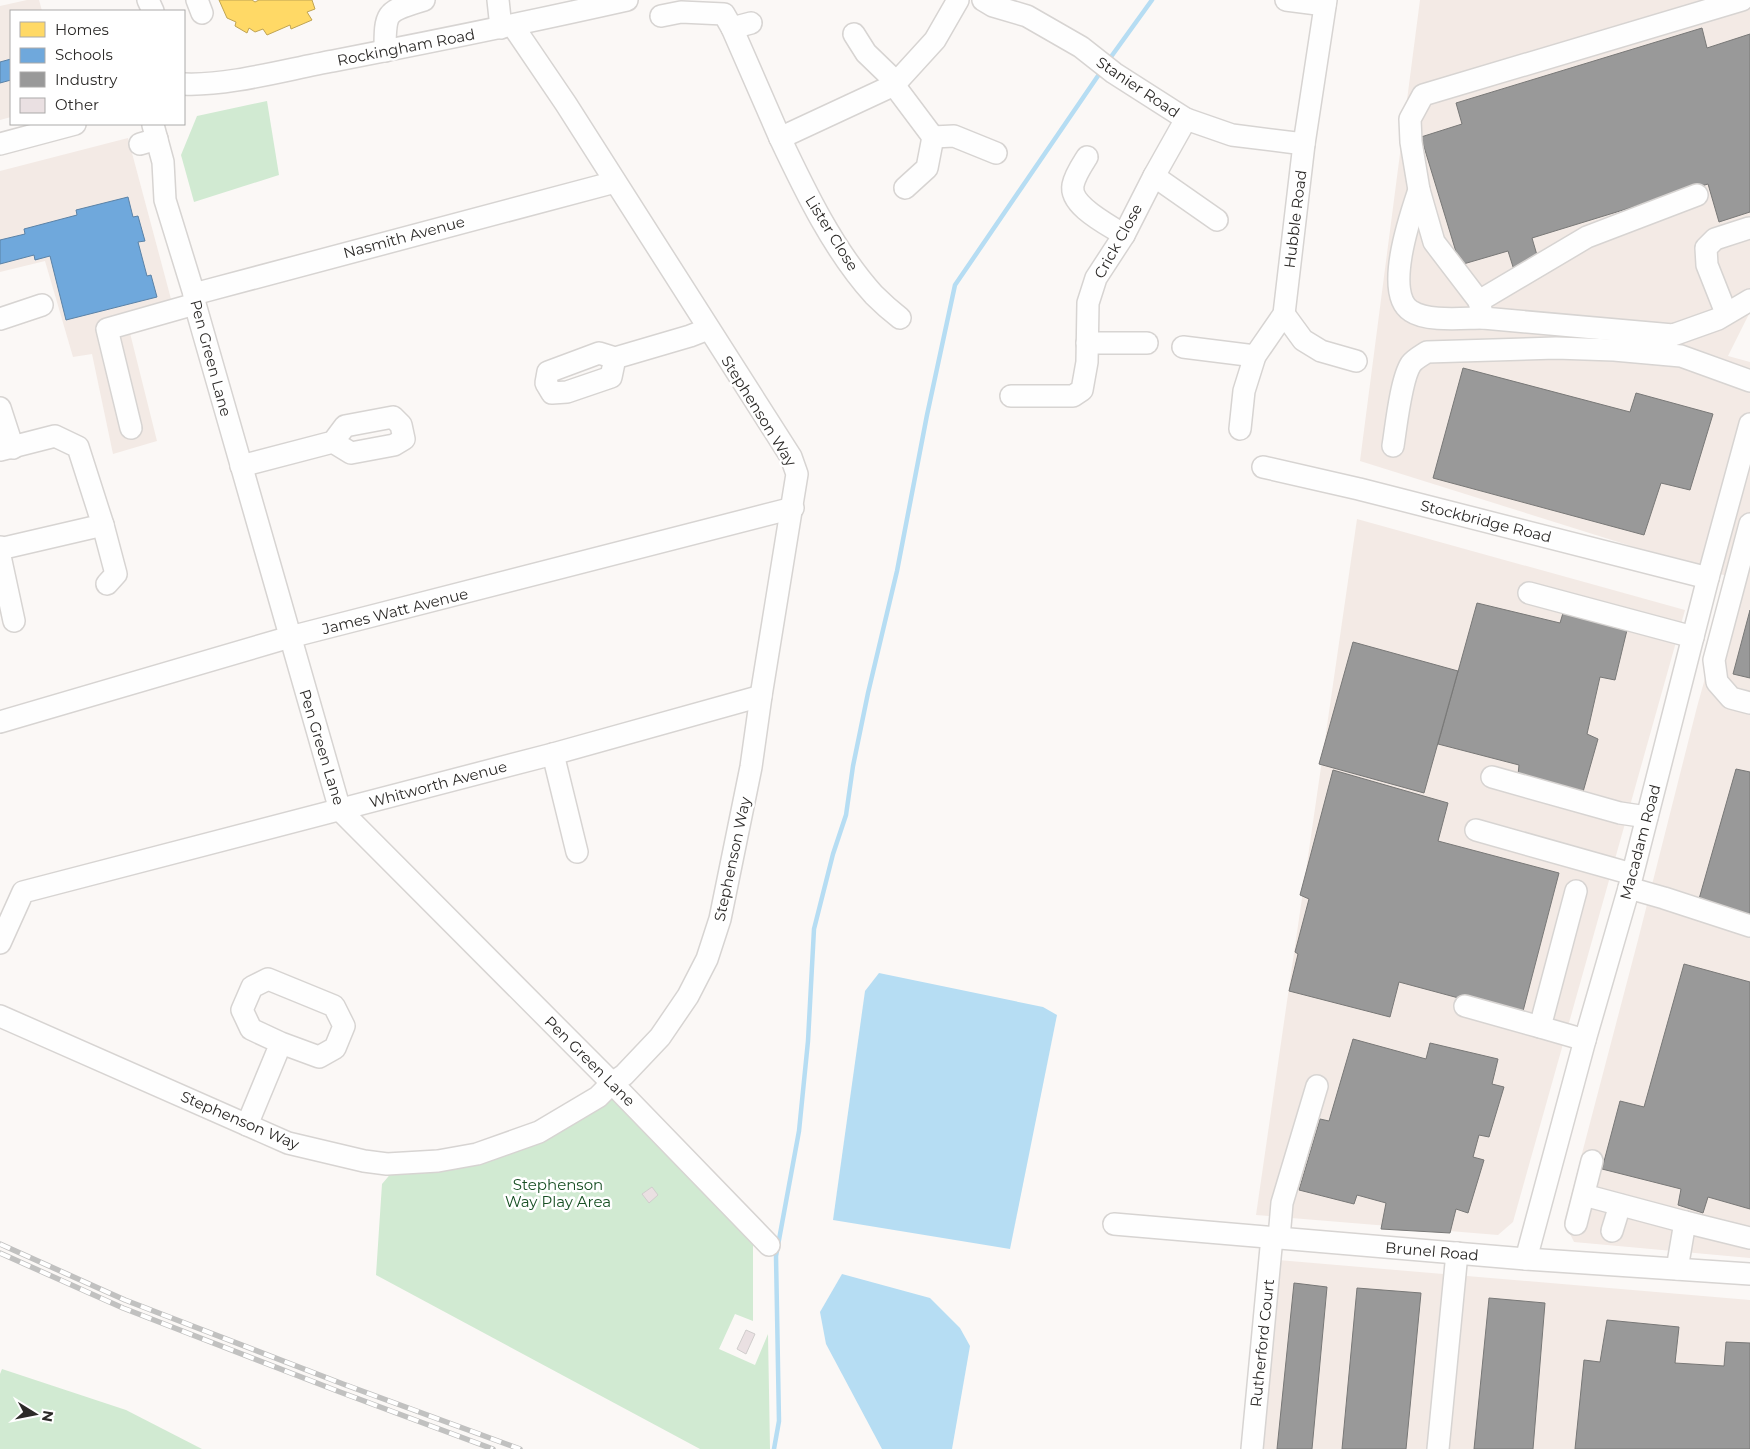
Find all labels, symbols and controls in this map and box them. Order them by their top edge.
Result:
legend [10,10,185,125]
text: Homes [55,20,109,39]
street label: Rockingham Road [335,24,477,70]
text: Schools [55,45,113,64]
street label: Stanier Road [1093,52,1183,122]
text: Industry [55,70,118,89]
text: Other [55,95,99,114]
street label: Hubble Road [1280,169,1310,269]
street label: Lister Close [801,192,863,274]
street label: Crick Close [1090,200,1146,282]
street label: Nasmith Avenue [341,212,467,262]
street label: Pen Green Lane [186,297,236,419]
street label: Stephenson Way [717,352,801,471]
street label: Stockbridge Road [1418,496,1554,546]
street label: James Watt Avenue [319,584,470,639]
street label: Pen Green Lane [295,687,349,807]
street label: Whitworth Avenue [367,756,509,812]
street label: Macadam Road [1615,782,1665,902]
street label: Stephenson Way [710,794,755,923]
street label: Pen Green Lane [541,1012,639,1110]
street label: Stephenson Way [178,1086,303,1154]
park label: Stephenson Way Play Area [505,1175,611,1211]
street label: Brunel Road [1384,1237,1480,1265]
street label: Rutherford Court [1246,1278,1278,1408]
north arrow [10,1389,60,1439]
text: N [38,1409,58,1423]

